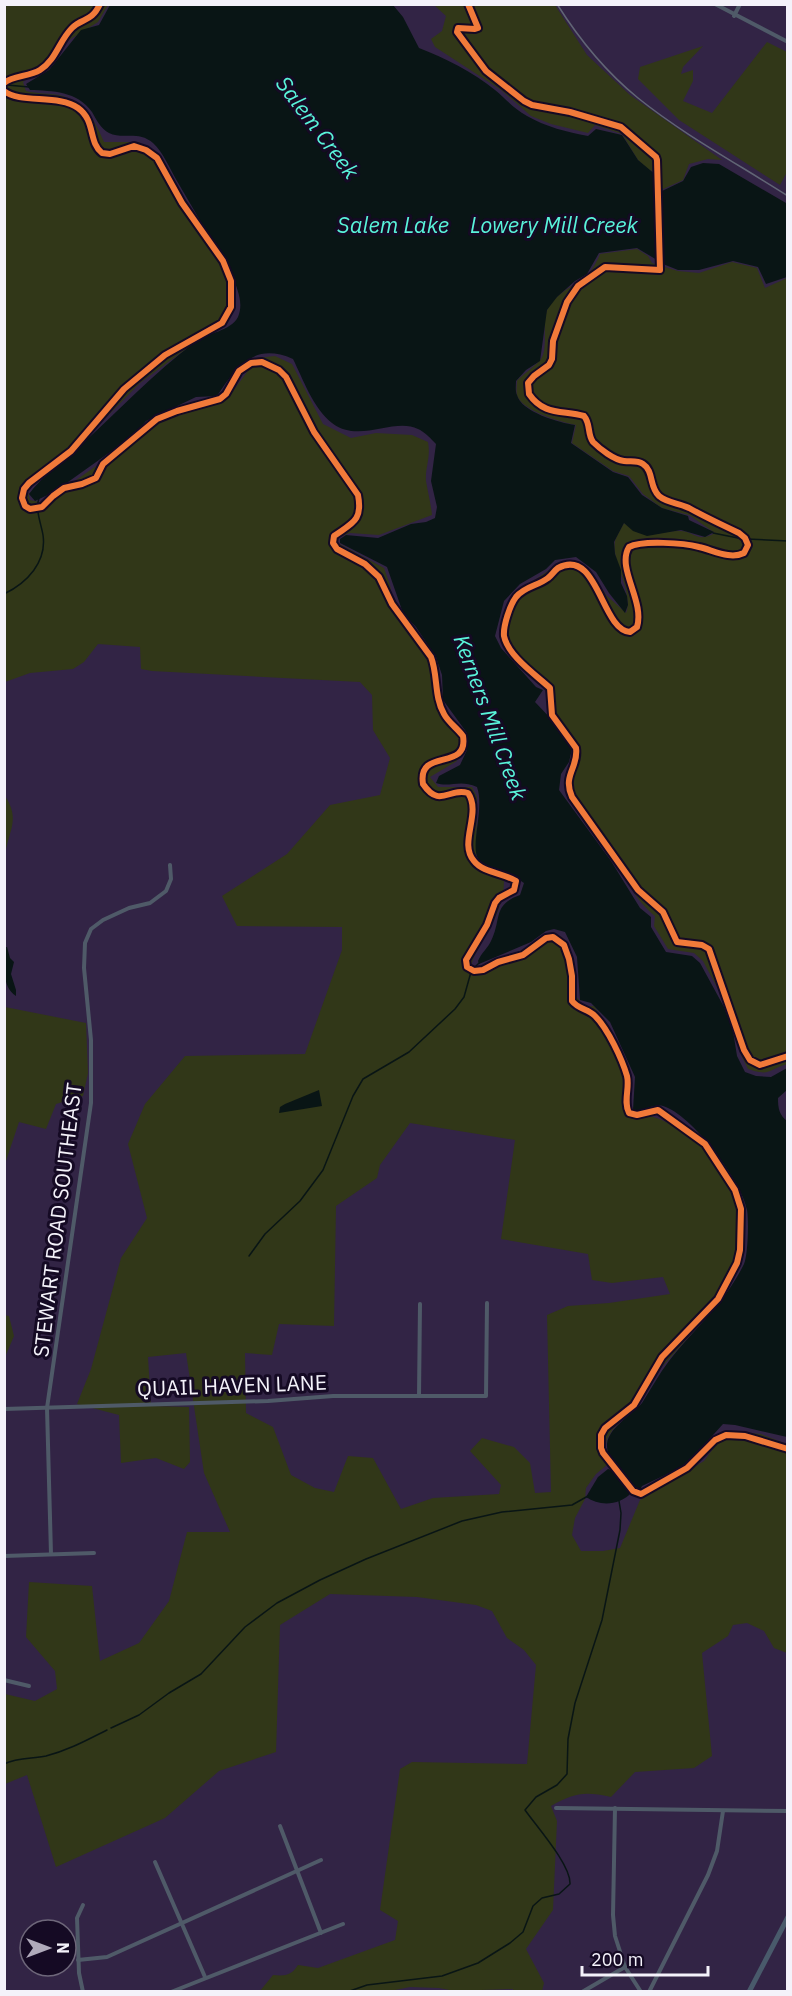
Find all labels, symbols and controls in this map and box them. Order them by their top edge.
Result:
water label: Salem Creek [270,70,366,185]
water label: Salem Lake [337,210,449,239]
water label: Lowery Mill Creek [470,210,639,239]
water label: Kerners Mill Creek [448,630,535,804]
street label: STEWART ROAD SOUTHEAST [26,1081,88,1359]
street label: QUAIL HAVEN LANE [137,1368,327,1402]
north arrow [18,1918,78,1978]
scale bar [582,1939,708,1977]
text: N [53,1942,73,1954]
text: 200 m [591,1948,643,1971]

